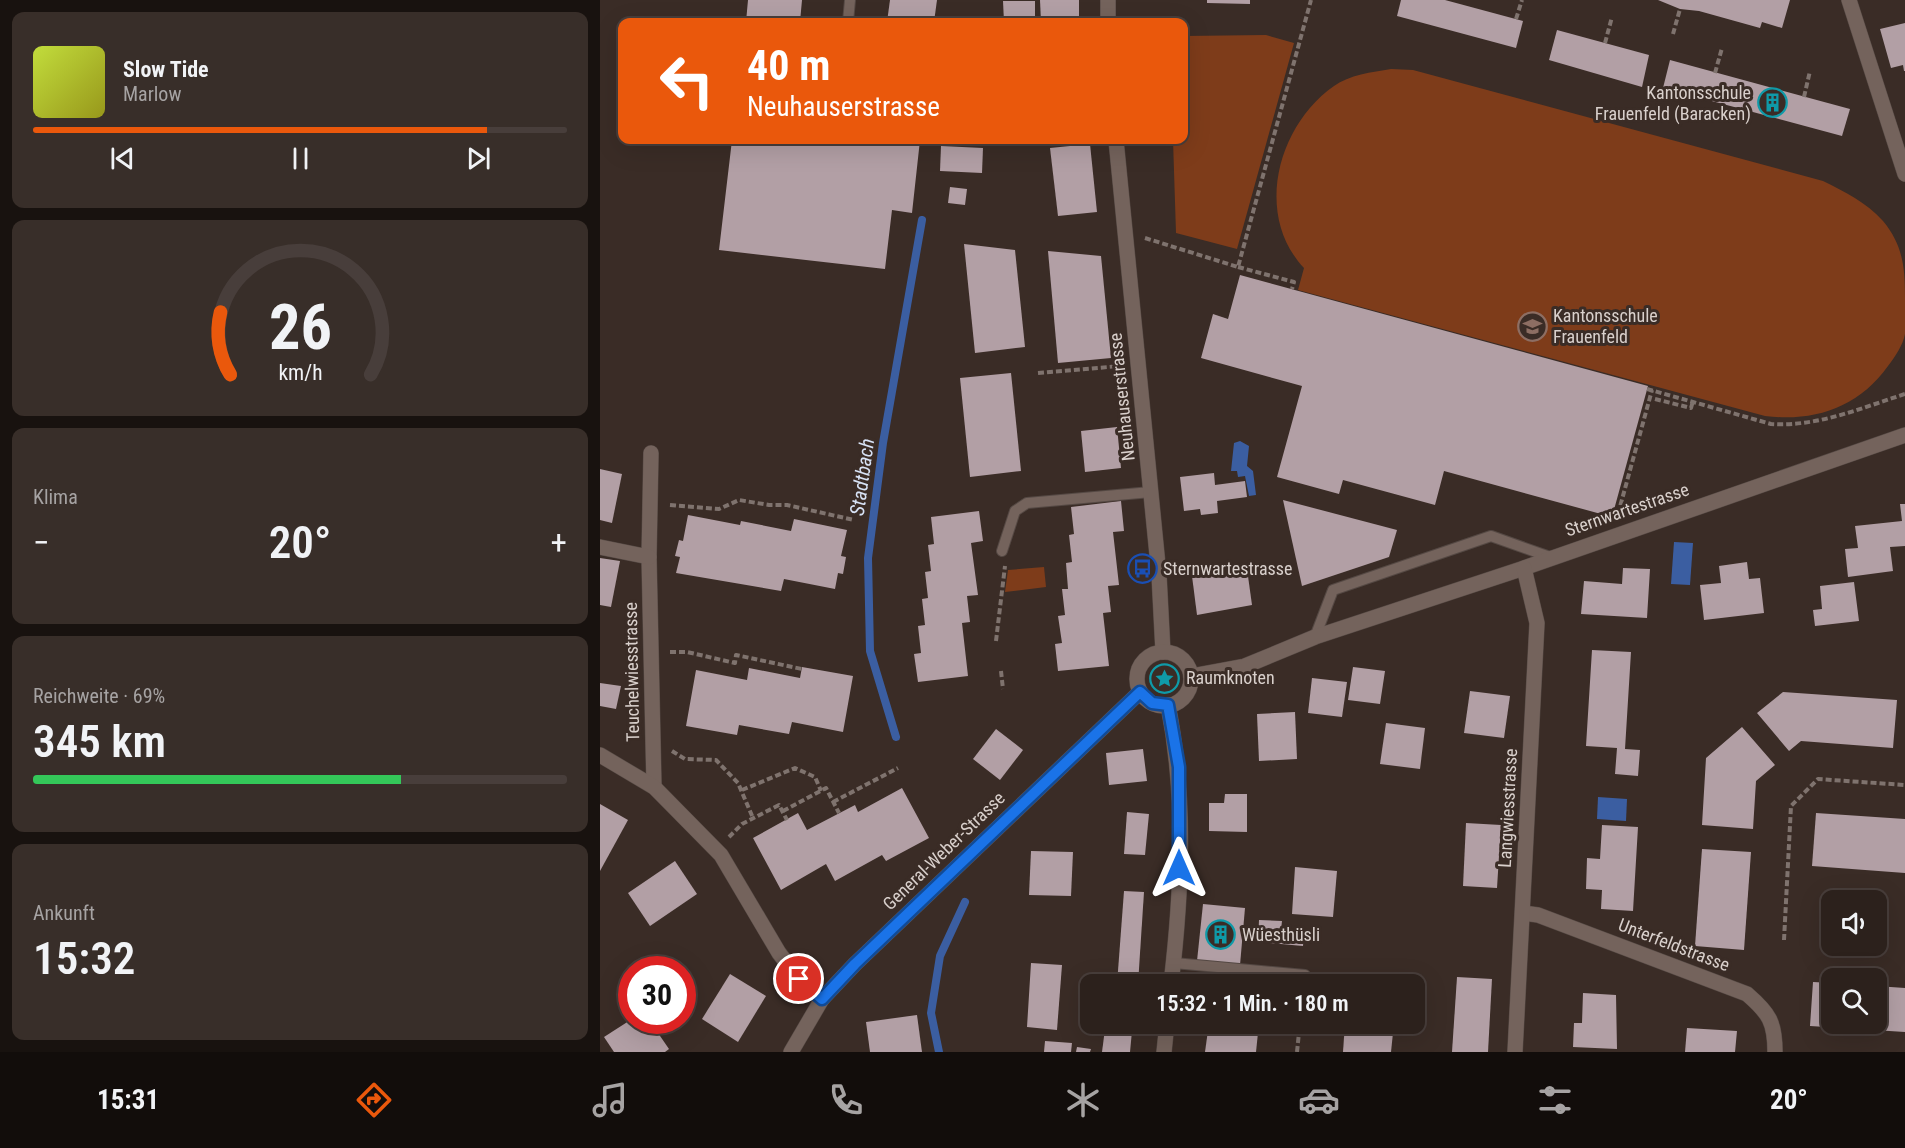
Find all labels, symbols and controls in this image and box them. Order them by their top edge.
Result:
text: 40 m [747,41,830,90]
icon: left [648,42,726,120]
text: Slow Tide [123,57,209,82]
text: Marlow [123,82,181,106]
place label: Kantonsschule Frauenfeld (Baracken) [1595,82,1751,125]
building icon: Kantonsschule Frauenfeld (Baracken) [1756,87,1788,119]
text: Neuhauserstrasse [747,91,940,123]
icon: previous [106,142,139,175]
icon: pause [284,142,317,175]
icon: next [462,142,495,175]
text: 26 [268,291,332,364]
place label: Kantonsschule Frauenfeld [1553,305,1658,347]
school or university icon: Kantonsschule Frauenfeld [1516,310,1548,342]
street label: Neuhauserstrasse [1104,332,1139,462]
text: km/h [278,360,322,385]
water label: Stadtbach [845,437,879,517]
street label: Sternwartestrasse [1562,479,1691,541]
text: Klima [33,485,78,509]
text: 20° [269,516,331,569]
text: − [33,523,50,562]
text: + [551,523,567,562]
bus stop icon: Sternwartestrasse [1126,553,1158,585]
place label: Sternwartestrasse [1163,558,1292,579]
street label: Teuchelwiesstrasse [620,602,643,742]
place icon: Raumknoten [1149,662,1181,694]
place label: Raumknoten [1186,667,1275,688]
text: Reichweite · 69% [33,684,165,708]
text: 345 km [33,715,166,768]
street label: Langwiesstrasse [1494,748,1521,868]
street label: General-Weber-Strasse [878,787,1009,914]
position arrow [1147,836,1211,900]
map controls [1821,890,1887,1034]
button: sound [1821,890,1887,956]
text: Ankunft [33,901,95,925]
street label: Unterfeldstrasse [1616,914,1733,975]
building icon: Wüesthüsli [1205,919,1237,951]
place label: Wüesthüsli [1242,924,1320,945]
text: 15:32 [33,932,135,985]
pin [773,953,824,1004]
speed limit sign: 30 [618,956,696,1034]
icon: arrive [782,962,815,995]
button: search [1821,968,1887,1034]
text: 15:32 · 1 Min. · 180 m [1156,991,1349,1016]
icon: directions [353,1079,395,1121]
icon: music [589,1079,631,1121]
icon: phone [825,1079,867,1121]
icon: climate [1062,1079,1104,1121]
icon: car [1298,1079,1340,1121]
icon: filters [1534,1079,1576,1121]
text: 15:31 [97,1084,159,1116]
text: 20° [1770,1084,1808,1116]

